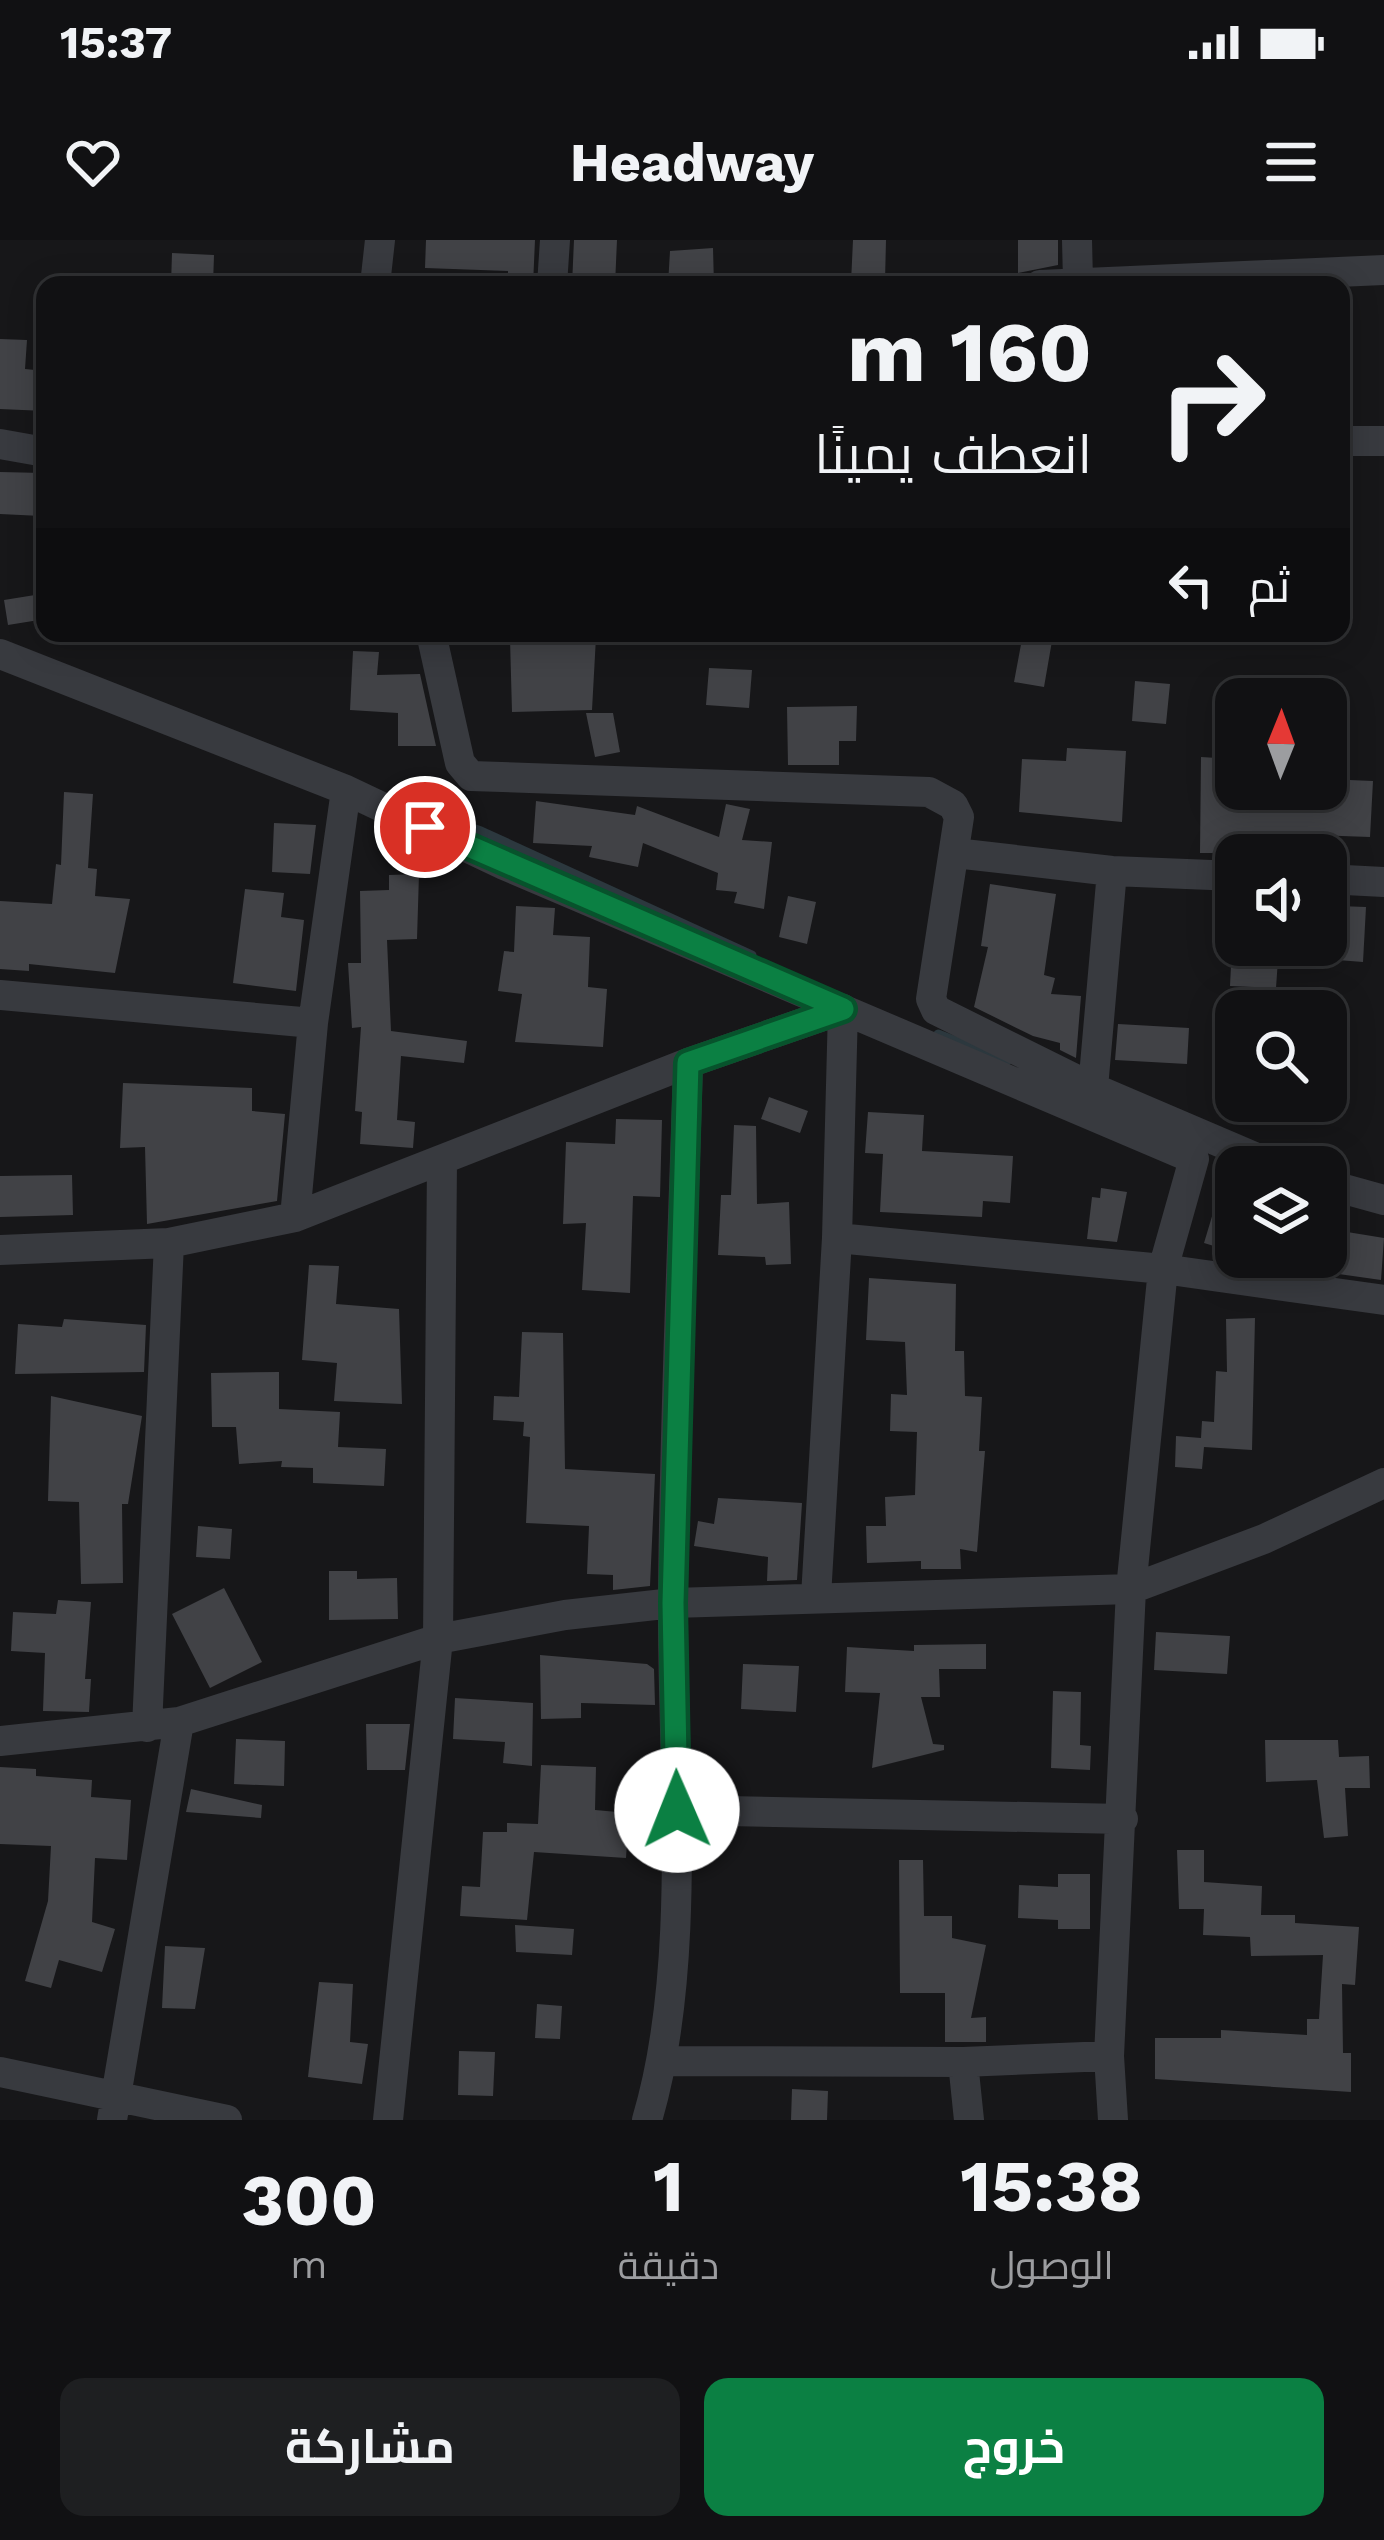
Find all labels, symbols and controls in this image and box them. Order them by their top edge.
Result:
text: 15:37 [60,16,172,69]
icon: heart [60,129,126,195]
icon: menu [1258,129,1324,195]
text: Headway [570,131,814,194]
text: 160 m [847,303,1092,401]
icon: right [1134,324,1290,480]
text: انعطف يمينًا [814,423,1092,486]
icon: left [1158,552,1224,618]
text: ثم [1248,560,1290,613]
north arrow [1215,678,1347,810]
map controls [1215,678,1347,1278]
pin [374,776,476,878]
icon: arrive [392,794,458,860]
button: sound [1215,834,1347,966]
button: search [1215,990,1347,1122]
button: layers [1215,1146,1347,1278]
position arrow [614,1747,740,1873]
text: 1 [653,2144,684,2228]
text: 15:38 [960,2144,1143,2228]
text: 300 [241,2158,377,2242]
text: m [290,2242,327,2287]
text: دقيقة [618,2243,719,2288]
text: الوصول [989,2243,1114,2288]
button: مشاركة [60,2378,680,2516]
button: خروج [704,2378,1324,2516]

